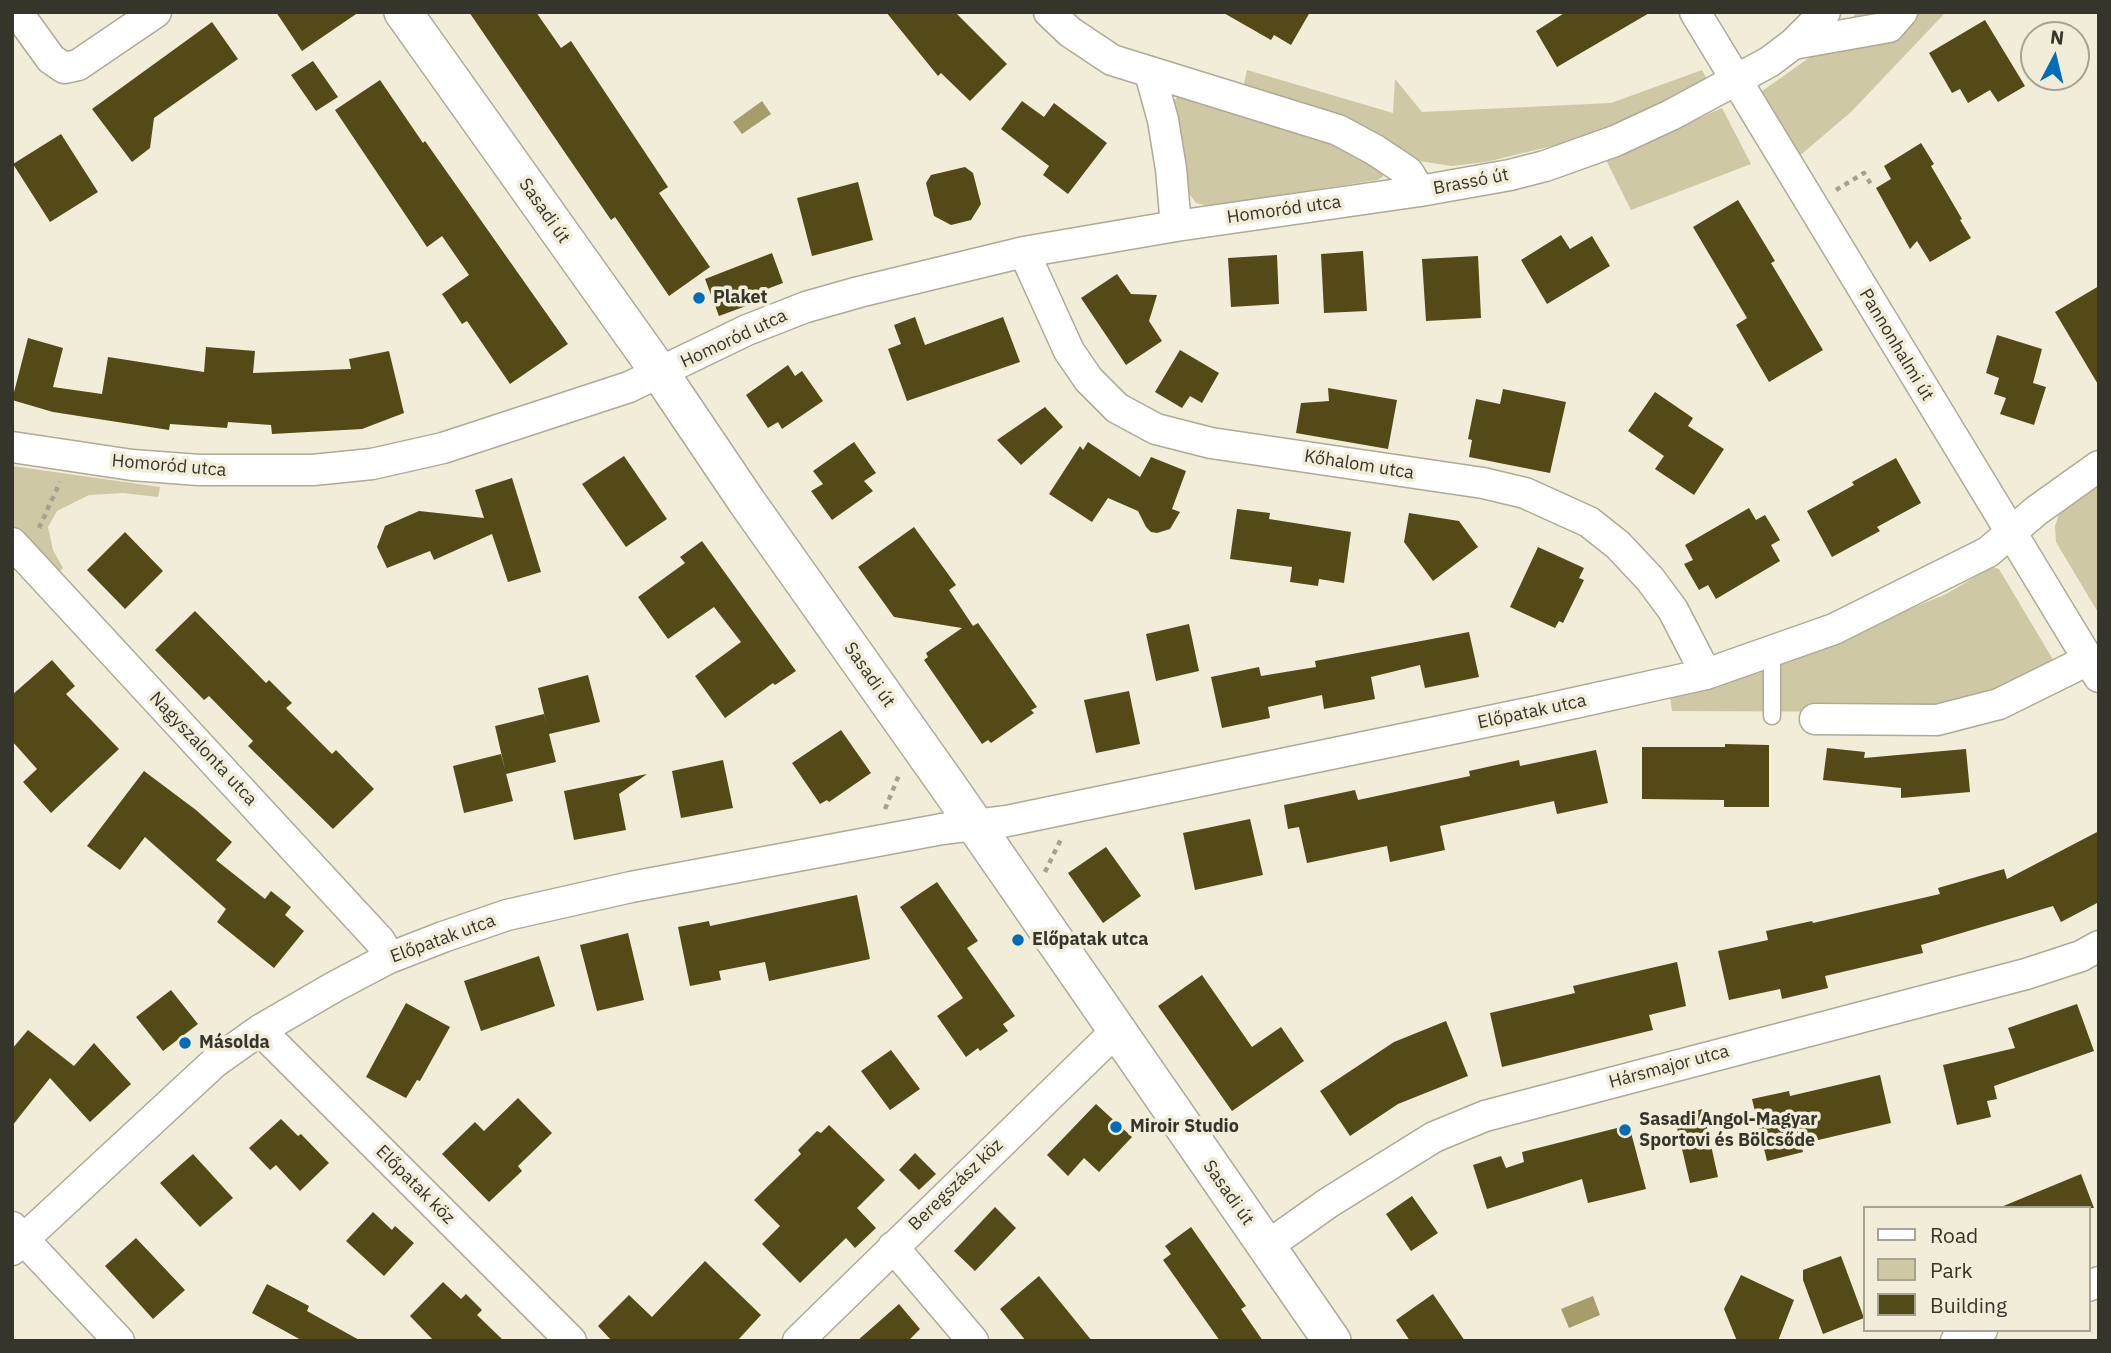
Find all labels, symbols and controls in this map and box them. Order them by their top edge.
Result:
north arrow [2020,21,2090,91]
text: N [2049,24,2066,50]
street label: Brassó út [1432,164,1510,200]
street label: Sasadi út [514,174,574,248]
street label: Homoród utca [1226,191,1342,229]
street label: Pannonhalmi út [1854,285,1938,405]
place label: Plaket [713,287,767,309]
marker: Plaket [691,290,707,306]
street label: Homoród utca [677,305,791,373]
street label: Kőhalom utca [1303,446,1415,484]
street label: Homoród utca [111,450,227,482]
street label: Sasadi út [839,638,899,712]
street label: Nagyszalonta utca [145,688,261,810]
street label: Előpatak utca [1476,690,1588,734]
street label: Előpatak utca [387,910,499,968]
place label: Előpatak utca [1032,929,1148,951]
marker: Előpatak utca [1010,932,1026,948]
place label: Másolda [199,1032,270,1054]
marker: Másolda [177,1035,193,1051]
street label: Hársmajor utca [1607,1041,1731,1093]
place label: Sasadi Angol-Magyar Sportovi és Bölcsőde [1639,1109,1818,1152]
place label: Miroir Studio [1130,1116,1239,1138]
marker: Miroir Studio [1108,1119,1124,1135]
marker: Sasadi Angol-Magyar Sportovi és Bölcsőde [1617,1122,1633,1138]
street label: Beregszász köz [904,1135,1008,1235]
street label: Előpatak köz [371,1141,459,1229]
street label: Sasadi út [1198,1156,1258,1230]
legend [1862,1206,2090,1332]
text: Road [1930,1221,1978,1249]
text: Park [1930,1256,1973,1284]
text: Building [1930,1291,2007,1319]

